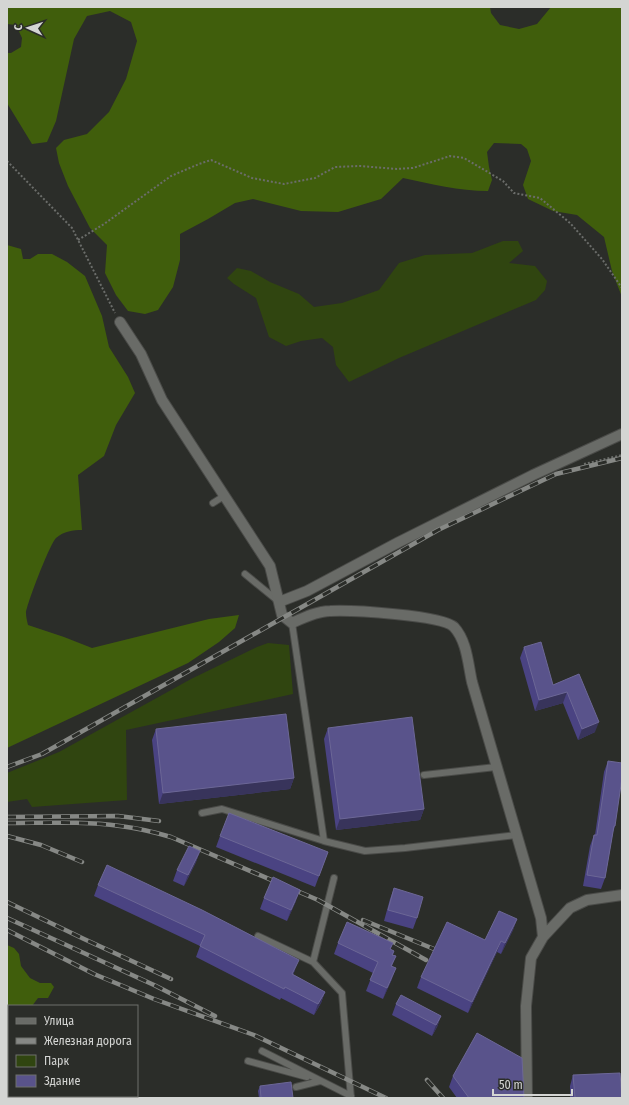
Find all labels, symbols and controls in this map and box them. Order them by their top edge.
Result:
north arrow [8,8,48,48]
text: С [12,24,25,31]
legend [8,1005,138,1097]
text: Улица [43,1014,74,1028]
text: Железная дорога [44,1034,132,1048]
text: Парк [44,1054,70,1068]
scale bar [493,1071,572,1097]
text: Здание [44,1074,80,1088]
text: 50 m [499,1078,523,1092]

